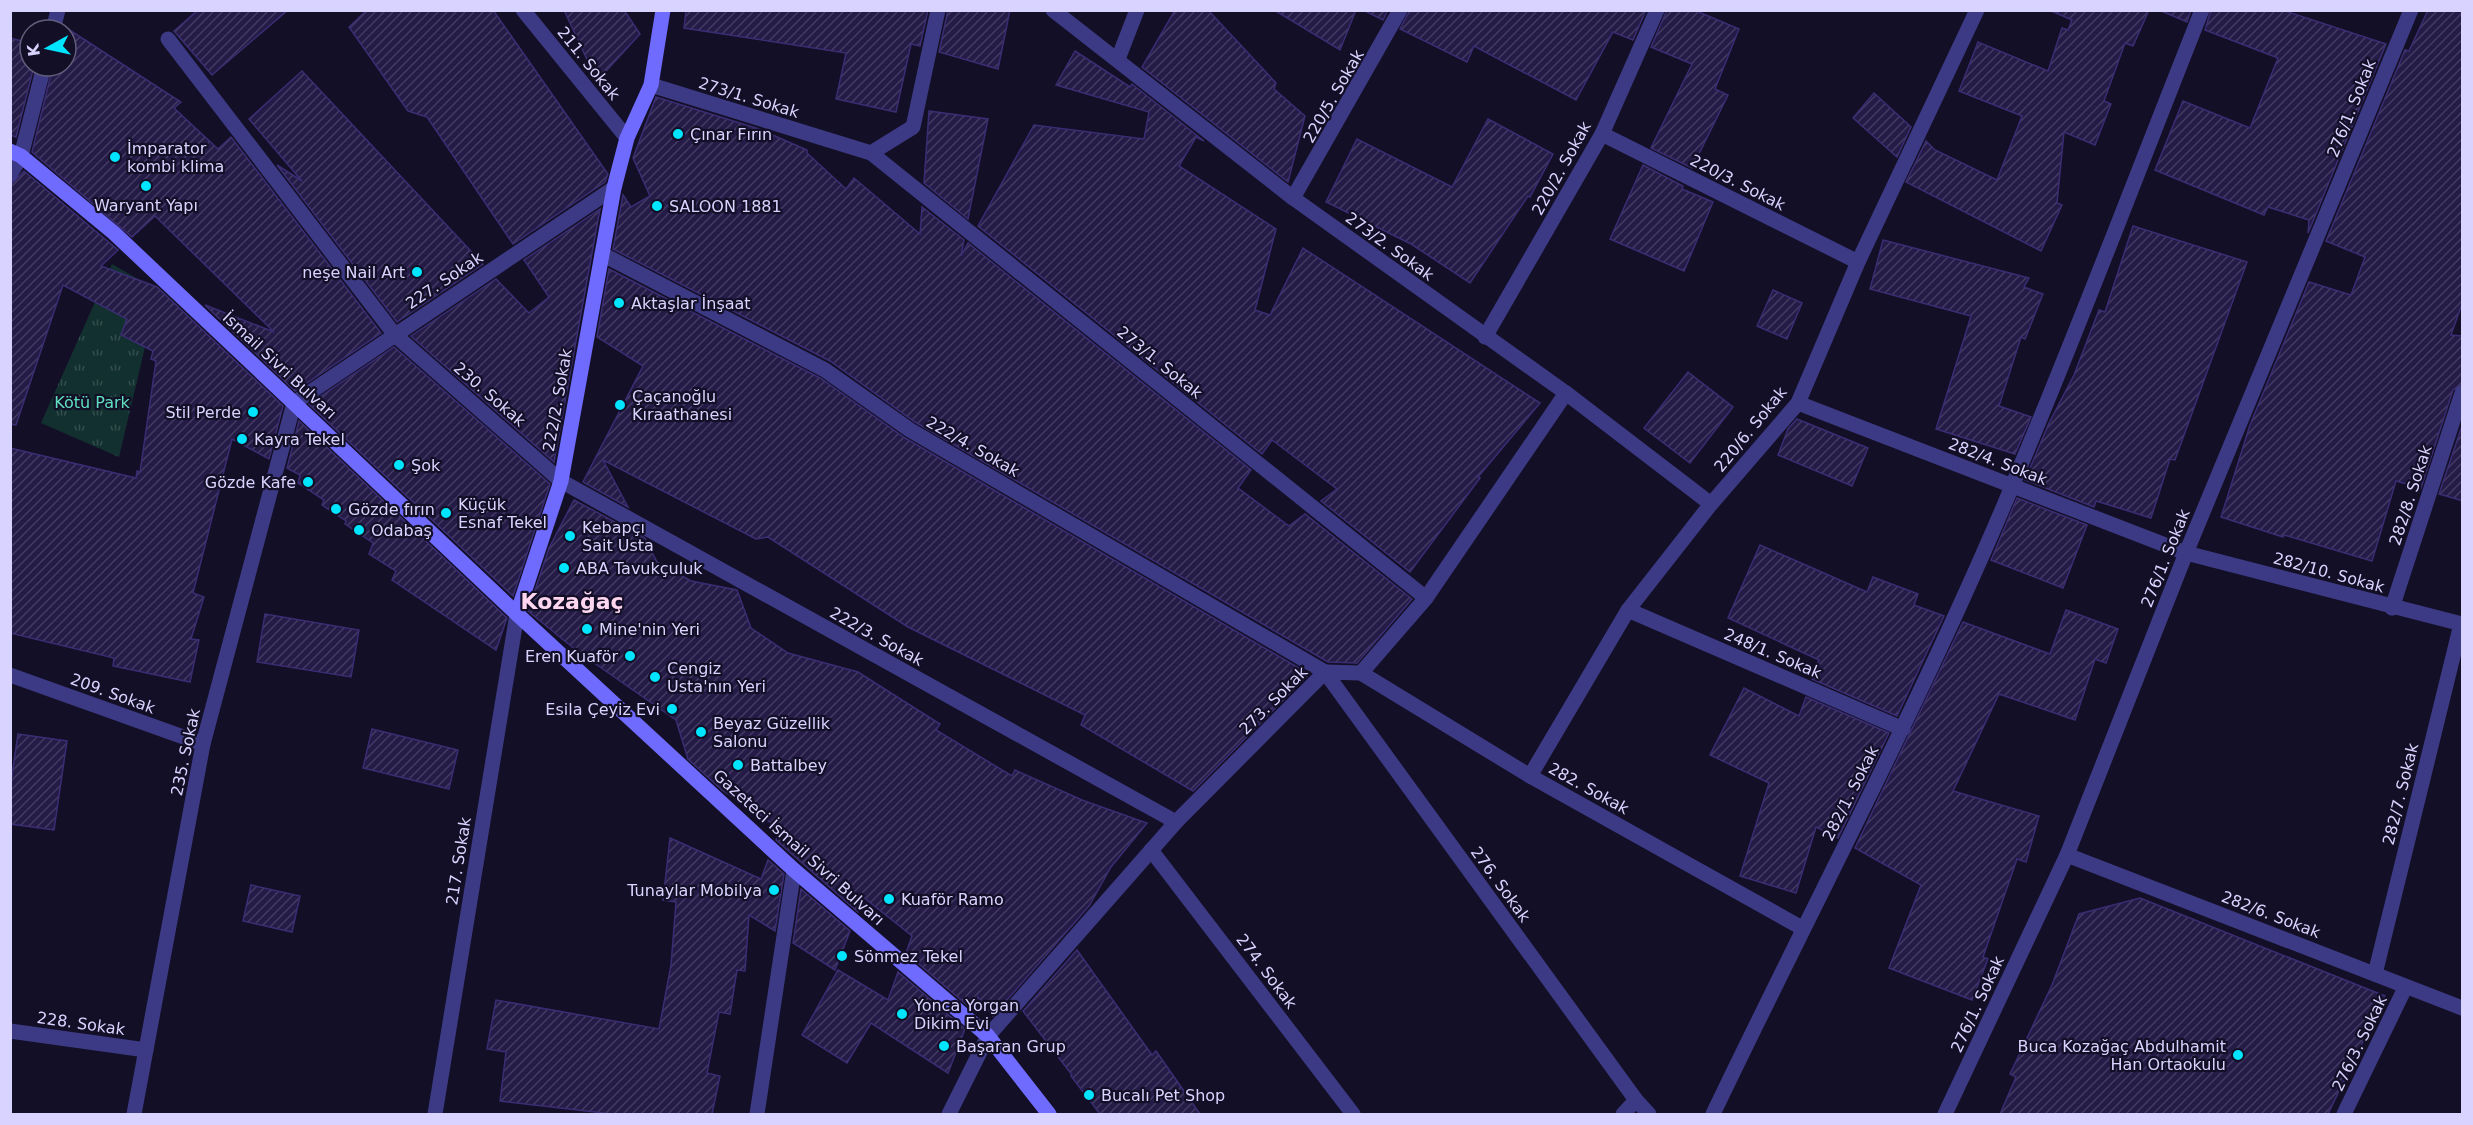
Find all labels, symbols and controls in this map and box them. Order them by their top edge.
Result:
north arrow [18,18,78,78]
street label: 211. Sokak [553,23,624,104]
text: K [23,42,44,57]
street label: 220/5. Sokak [1299,46,1368,146]
street label: 276/1. Sokak [2323,56,2380,160]
street label: 273/1. Sokak [696,73,802,122]
street label: 220/2. Sokak [1528,117,1595,218]
place label: Çınar Fırın [690,125,772,144]
marker: Çınar Fırın [671,127,685,141]
place label: İmparator kombi klima [127,139,224,176]
marker: İmparator kombi klima [108,150,122,164]
street label: 220/3. Sokak [1687,150,1789,215]
marker: Waryant Yapı [139,179,153,193]
place label: Waryant Yapı [94,196,198,215]
place label: SALOON 1881 [669,197,782,216]
marker: SALOON 1881 [650,199,664,213]
street label: 273/2. Sokak [1342,208,1438,285]
street label: 227. Sokak [402,247,487,313]
place label: neşe Nail Art [302,263,405,282]
marker: neşe Nail Art [410,265,424,279]
place label: Aktaşlar İnşaat [631,294,751,313]
marker: Aktaşlar İnşaat [612,296,626,310]
street label: İsmail Sivri Bulvarı [219,308,340,423]
street label: 273/1. Sokak [1113,322,1207,403]
street label: 222/2. Sokak [539,346,576,453]
street label: 230. Sokak [450,358,530,431]
street label: 220/6. Sokak [1710,382,1791,476]
place label: Çaçanoğlu Kıraathanesi [632,387,732,424]
park label: Kötü Park [54,393,131,412]
marker: Çaçanoğlu Kıraathanesi [613,398,627,412]
place label: Stil Perde [165,403,241,422]
marker: Stil Perde [246,405,260,419]
street label: 222/4. Sokak [923,412,1023,481]
place label: Kayra Tekel [254,430,345,449]
marker: Kayra Tekel [235,432,249,446]
street label: 282/4. Sokak [1946,434,2051,489]
street label: 282/8. Sokak [2385,442,2436,548]
place label: Şok [411,456,441,475]
marker: Şok [392,458,406,472]
place label: Gözde Kafe [205,473,296,492]
marker: Gözde Kafe [301,475,315,489]
place label: Küçük Esnaf Tekel [458,495,547,532]
place label: Gözde fırın [348,500,435,519]
marker: Gözde fırın [329,502,343,516]
marker: Küçük Esnaf Tekel [439,506,453,520]
street label: 276/1. Sokak [2137,506,2194,610]
place label: Kebapçı Sait Usta [582,518,654,555]
place label: Odabaş [371,521,432,540]
marker: Odabaş [352,523,366,537]
marker: Kebapçı Sait Usta [563,529,577,543]
street label: 282/10. Sokak [2271,548,2387,597]
place label: ABA Tavukçuluk [576,559,703,578]
marker: ABA Tavukçuluk [557,561,571,575]
district label: Kozağaç [520,589,624,614]
street label: 222/3. Sokak [827,603,928,670]
place label: Mine'nin Yeri [599,620,700,639]
marker: Mine'nin Yeri [580,622,594,636]
street label: 248/1. Sokak [1721,624,1825,683]
place label: Eren Kuaför [525,647,618,666]
marker: Eren Kuaför [623,649,637,663]
place label: Cengiz Usta'nın Yeri [667,659,766,696]
street label: 273. Sokak [1235,662,1312,738]
street label: 209. Sokak [68,669,158,718]
marker: Cengiz Usta'nın Yeri [648,670,662,684]
place label: Esila Çeyiz Evi [545,700,660,719]
marker: Esila Çeyiz Evi [665,702,679,716]
street label: 235. Sokak [167,706,204,797]
place label: Beyaz Güzellik Salonu [713,714,831,751]
marker: Beyaz Güzellik Salonu [694,725,708,739]
street label: 282/7. Sokak [2379,741,2422,847]
street label: 282/1. Sokak [1818,742,1883,844]
place label: Battalbey [750,756,827,775]
marker: Battalbey [731,758,745,772]
street label: 282. Sokak [1545,759,1633,819]
street label: Gazeteci İsmail Sivri Bulvarı [709,766,888,929]
street label: 217. Sokak [442,815,475,906]
street label: 276. Sokak [1467,843,1535,926]
place label: Tunaylar Mobilya [626,881,762,900]
marker: Tunaylar Mobilya [767,883,781,897]
street label: 282/6. Sokak [2219,887,2324,942]
place label: Kuaför Ramo [901,890,1004,909]
marker: Kuaför Ramo [882,892,896,906]
street label: 274. Sokak [1232,930,1301,1013]
place label: Sönmez Tekel [854,947,963,966]
marker: Sönmez Tekel [835,949,849,963]
street label: 276/1. Sokak [1947,952,2008,1055]
street label: 276/3. Sokak [2328,992,2391,1094]
place label: Yonca Yorgan Dikim Evi [913,996,1019,1033]
marker: Yonca Yorgan Dikim Evi [895,1007,909,1021]
street label: 228. Sokak [36,1008,127,1039]
place label: Başaran Grup [956,1037,1066,1056]
place label: Buca Kozağaç Abdulhamit Han Ortaokulu [2018,1037,2226,1074]
marker: Başaran Grup [937,1039,951,1053]
marker: Buca Kozağaç Abdulhamit Han Ortaokulu [2231,1048,2245,1062]
place label: Bucalı Pet Shop [1101,1086,1225,1105]
marker: Bucalı Pet Shop [1082,1088,1096,1102]

